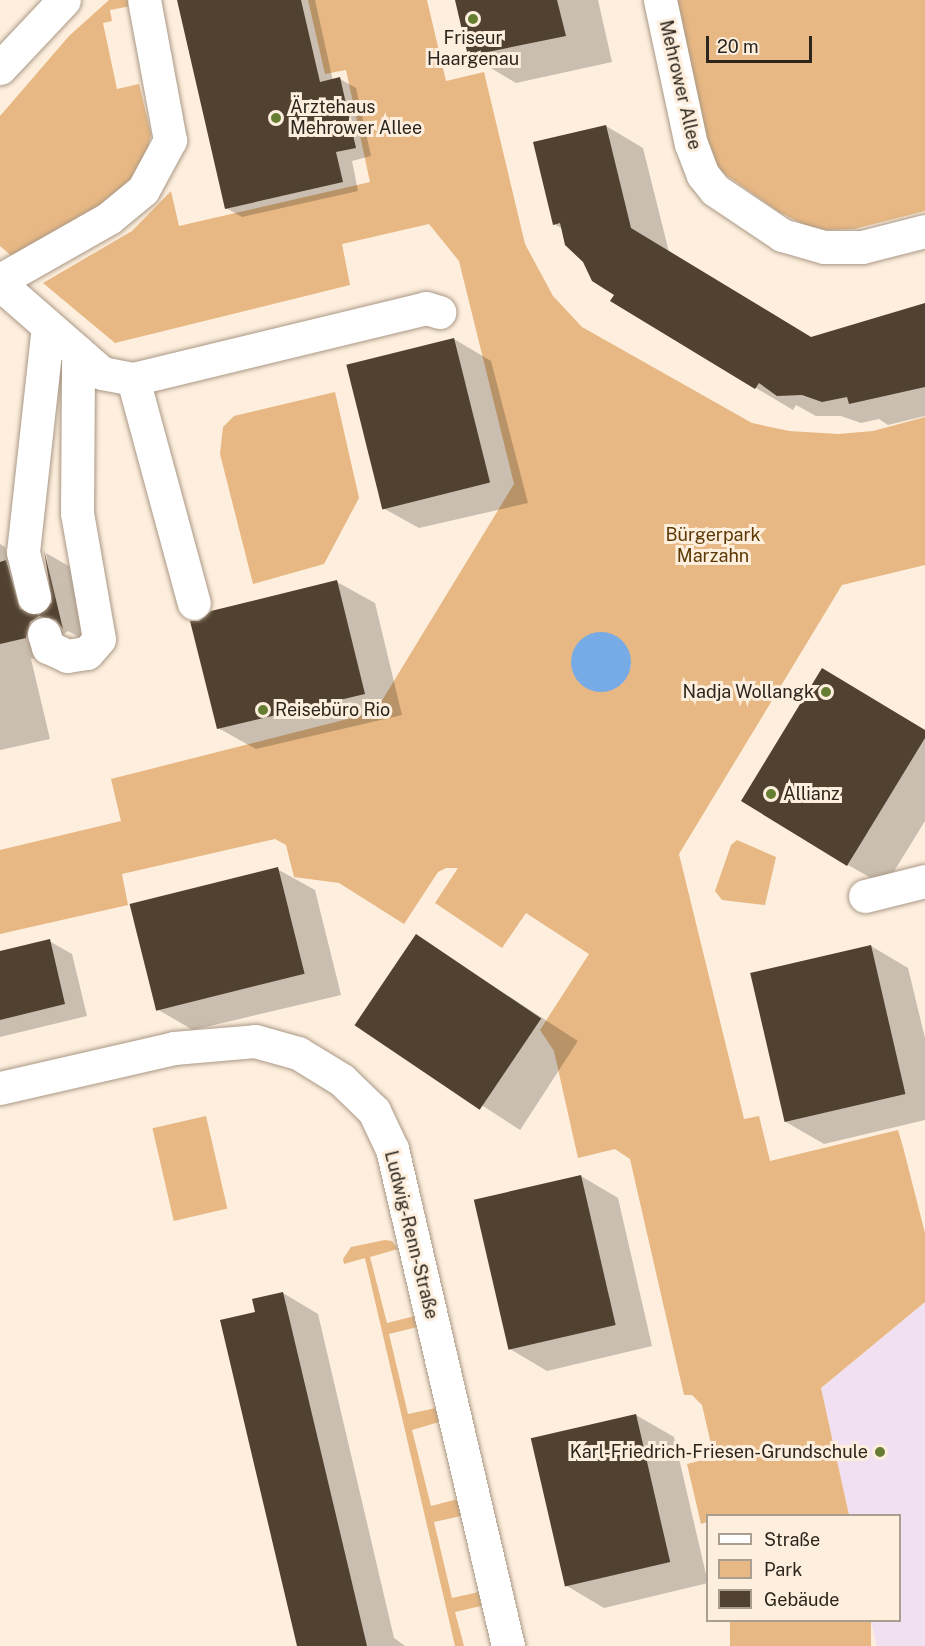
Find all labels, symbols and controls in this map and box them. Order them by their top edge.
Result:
marker: Friseur Haargenau [466,12,480,26]
street label: Mehrower Allee [655,18,705,152]
scale bar [709,24,816,62]
place label: Friseur Haargenau [427,28,519,70]
text: 20 m [717,36,759,57]
place label: Ärztehaus Mehrower Allee [290,97,422,140]
marker: Ärztehaus Mehrower Allee [267,109,285,127]
park label: Bürgerpark Marzahn [665,525,761,568]
place label: Nadja Wollangk [682,681,814,703]
marker: Nadja Wollangk [819,685,833,699]
place label: Reisebüro Rio [275,699,390,721]
marker: Reisebüro Rio [256,703,270,717]
place label: Allianz [783,783,840,805]
marker: Allianz [764,787,778,801]
street label: Ludwig-Renn-Straße [380,1149,442,1321]
place label: Karl-Friedrich-Friesen-Grundschule [570,1441,868,1463]
marker: Karl-Friedrich-Friesen-Grundschule [873,1445,887,1459]
legend [706,1514,901,1622]
text: Straße [764,1529,820,1550]
text: Park [764,1559,802,1580]
text: Gebäude [764,1589,839,1610]

